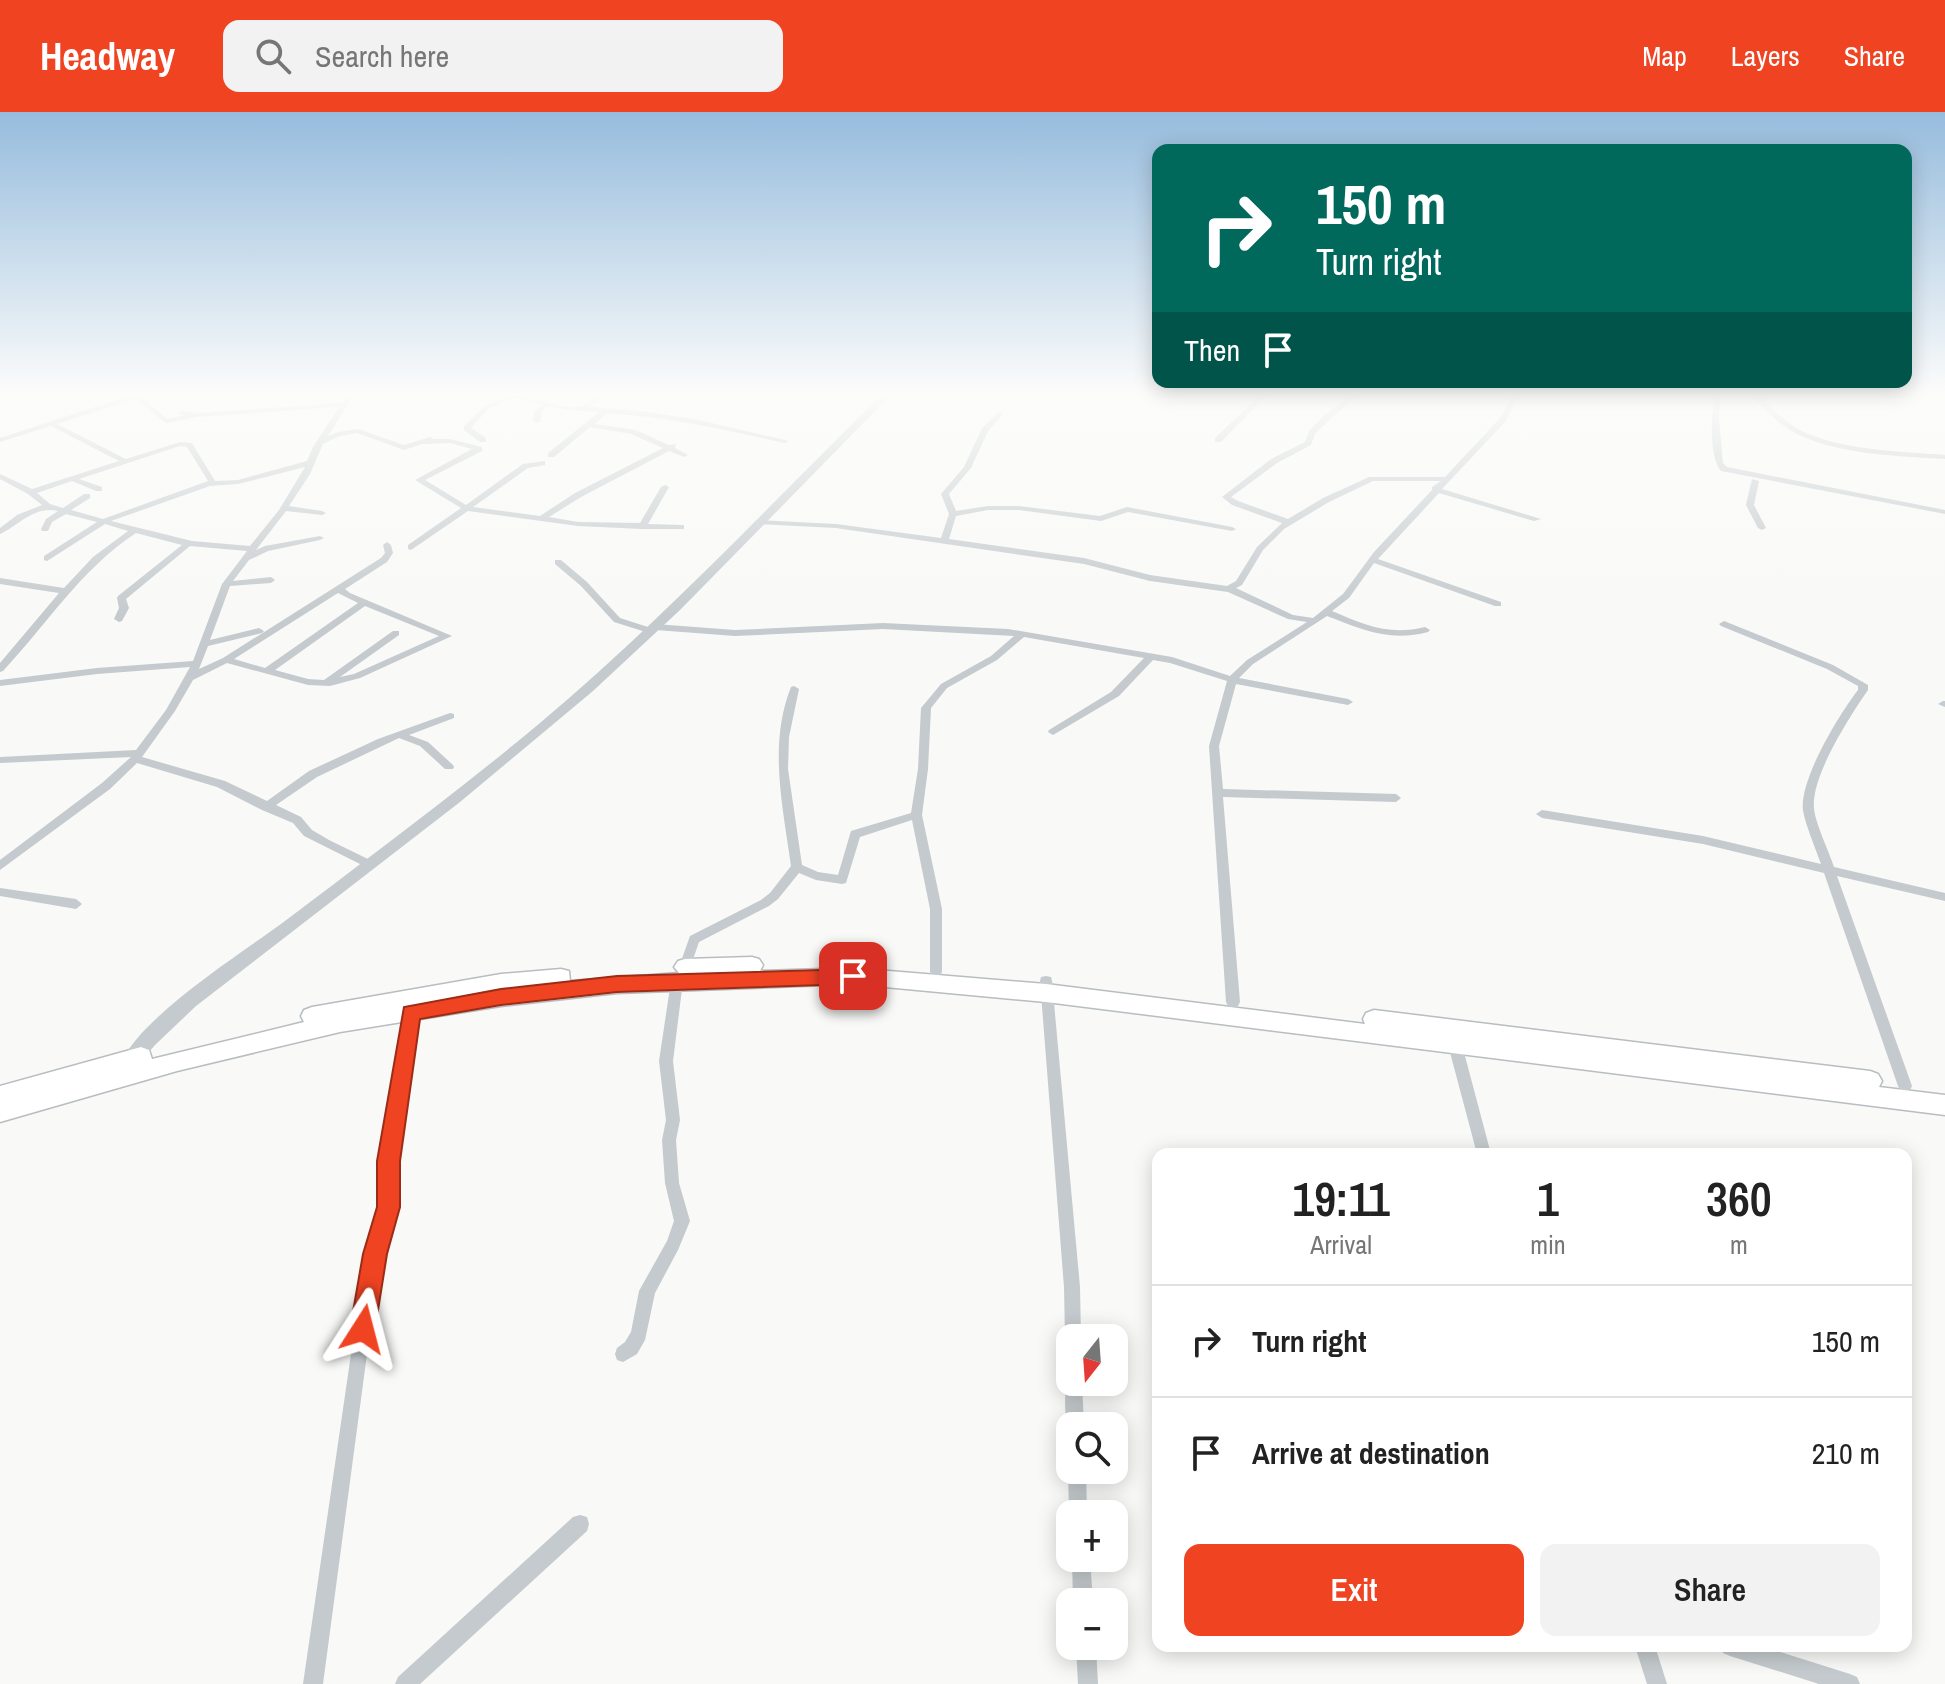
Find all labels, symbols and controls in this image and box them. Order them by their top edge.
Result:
search box [223,20,783,92]
text: Headway [40,31,175,82]
icon: search [251,34,295,78]
text: Search here [315,36,449,76]
text: Map [1642,37,1687,75]
text: Layers [1731,37,1800,75]
text: Share [1844,37,1905,75]
text: 150 m [1316,166,1446,241]
icon: right [1184,176,1288,280]
text: Turn right [1316,238,1441,286]
icon: arrive [1256,328,1300,372]
text: Then [1184,330,1240,370]
pin [819,942,887,1010]
icon: arrive [831,954,875,998]
text: 19:11 [1292,1166,1390,1231]
text: 1 [1537,1166,1559,1231]
text: 360 [1706,1166,1772,1231]
text: Arrival [1310,1227,1372,1262]
text: min [1530,1227,1566,1262]
text: m [1730,1227,1748,1262]
position arrow [321,1287,405,1371]
icon: right [1184,1319,1228,1363]
text: Turn right [1252,1321,1366,1361]
text: 150 m [1812,1321,1880,1361]
north arrow [1056,1324,1128,1396]
map controls [1056,1324,1128,1660]
button: search [1056,1412,1128,1484]
icon: arrive [1184,1431,1228,1475]
text: Arrive at destination [1252,1433,1490,1473]
text: 210 m [1812,1433,1880,1473]
button: + [1056,1500,1128,1572]
button: Exit [1184,1544,1524,1636]
button: Share [1540,1544,1880,1636]
button: − [1056,1588,1128,1660]

